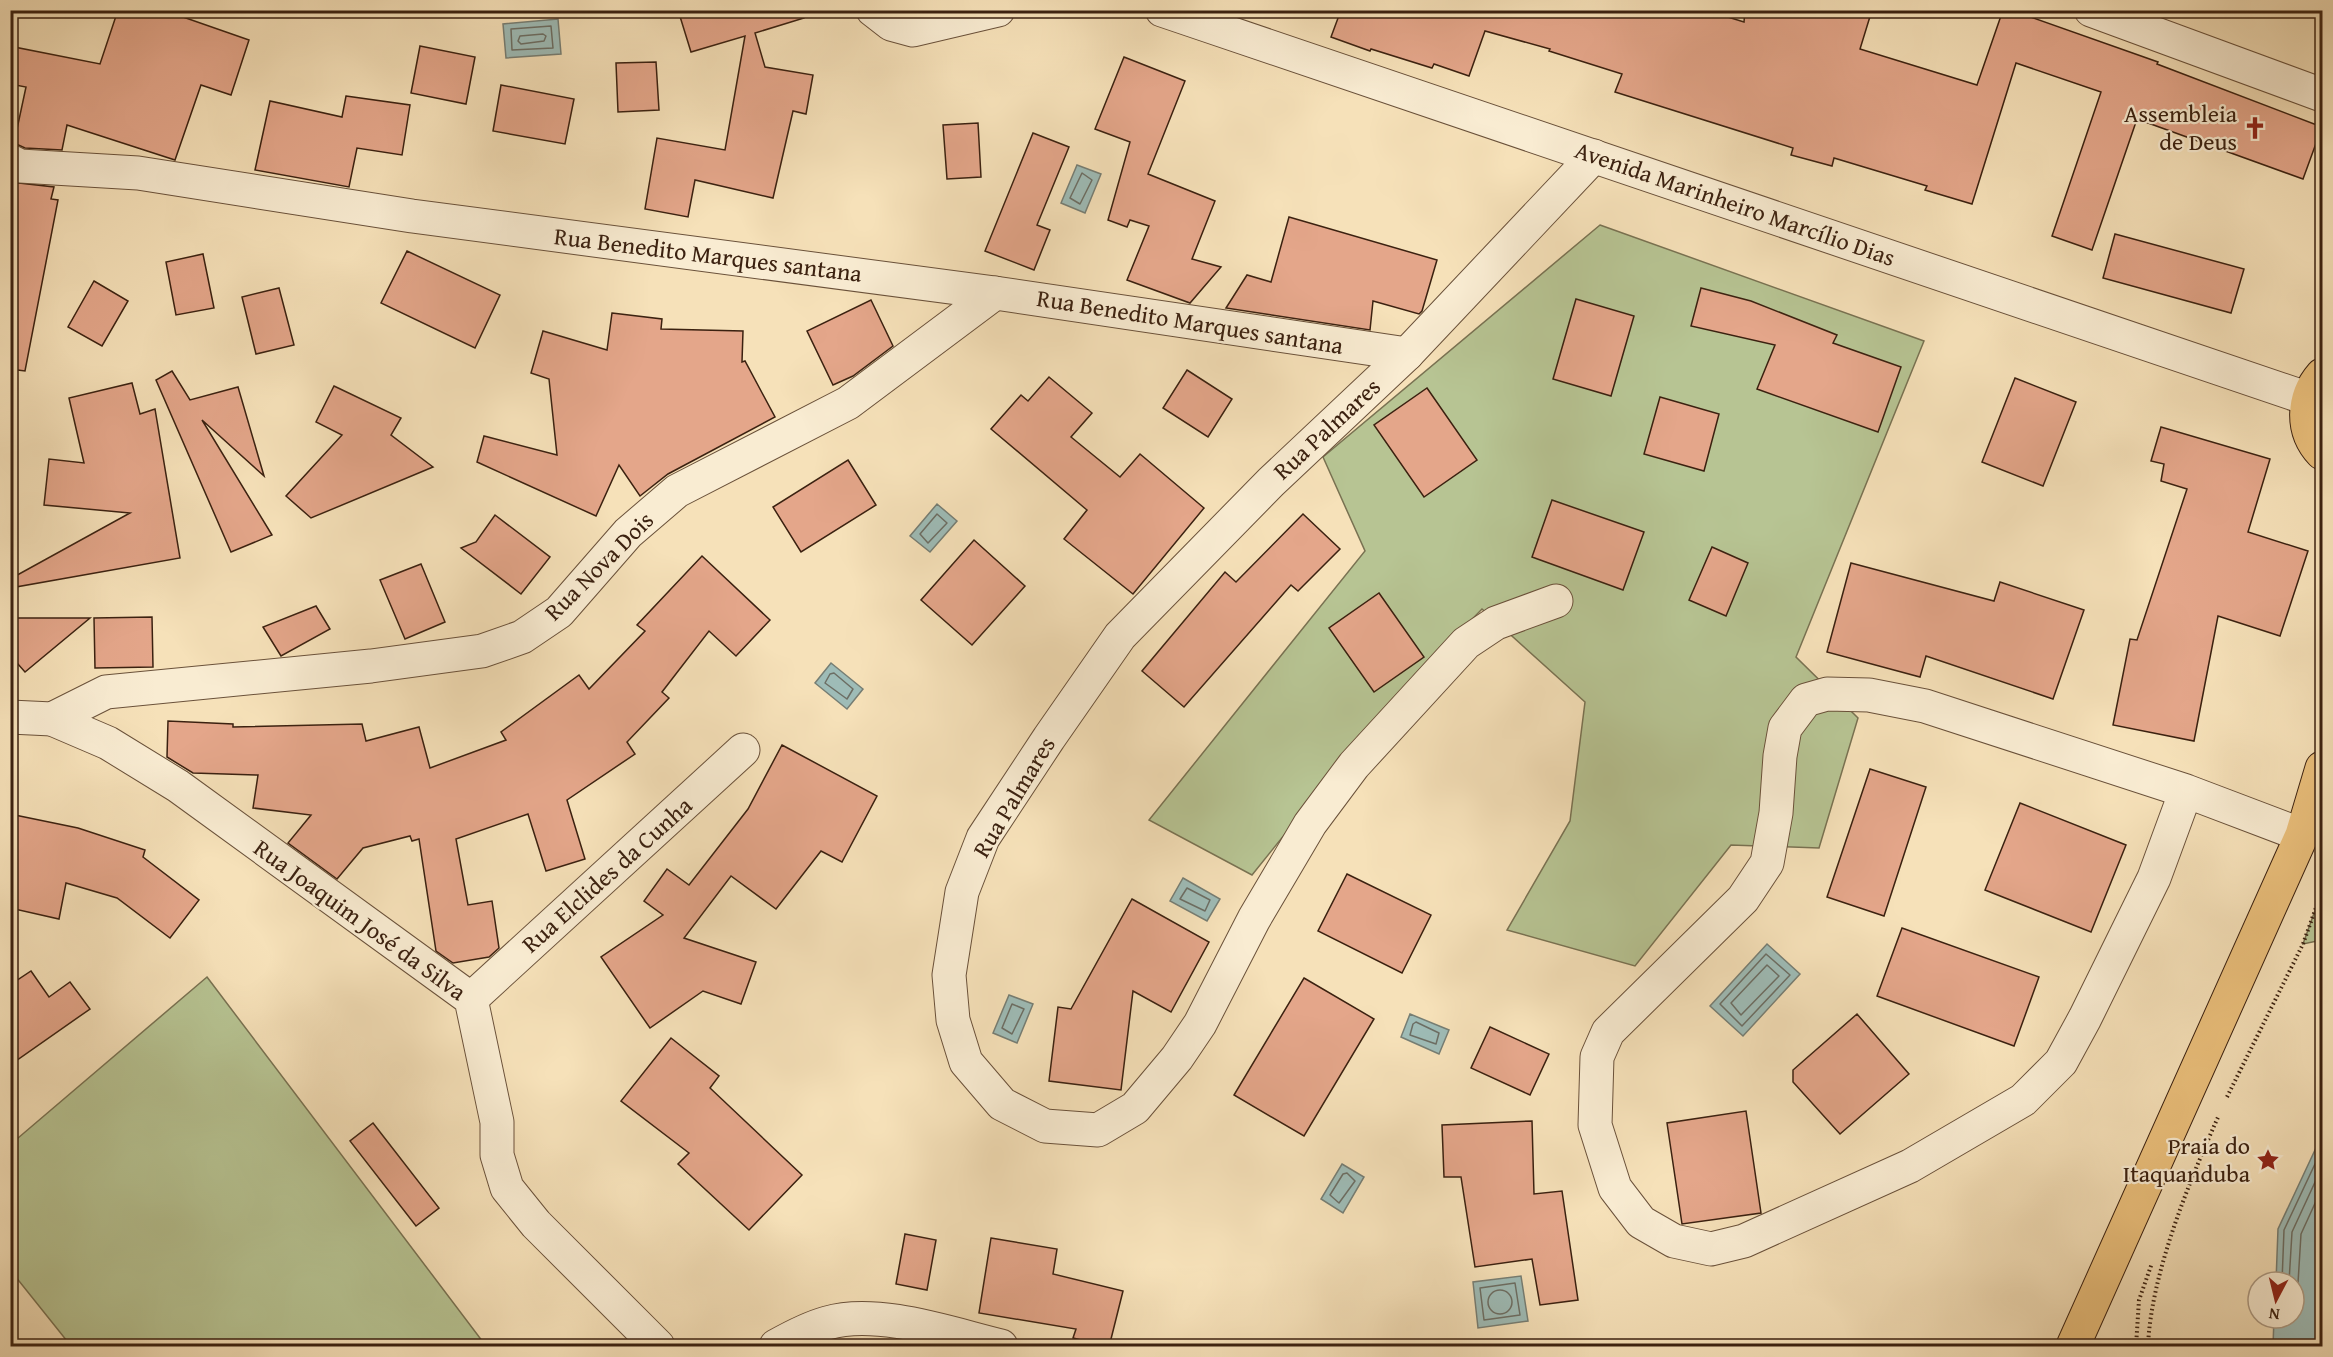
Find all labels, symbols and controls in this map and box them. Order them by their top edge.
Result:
place label: Assembleia de Deus [2124,96,2238,159]
church icon: Assembleia de Deus [2242,115,2268,141]
street label: Avenida Marinheiro Marcílio Dias [1570,132,1900,275]
street label: Rua Benedito Marques santana [552,218,865,291]
street label: Rua Benedito Marques santana [1034,280,1346,363]
street label: Rua Palmares [1265,370,1388,488]
street label: Rua Nova Dois [536,503,661,628]
street label: Rua Palmares [964,730,1064,864]
street label: Rua Elclides da Cunha [514,788,700,961]
street label: Rua Joaquim José da Silva [247,830,474,1009]
place label: Praia do Itaquanduba [2123,1128,2251,1191]
place icon: Praia do Itaquanduba [2255,1147,2281,1173]
north arrow [2246,1270,2306,1330]
text: N [2267,1302,2281,1327]

